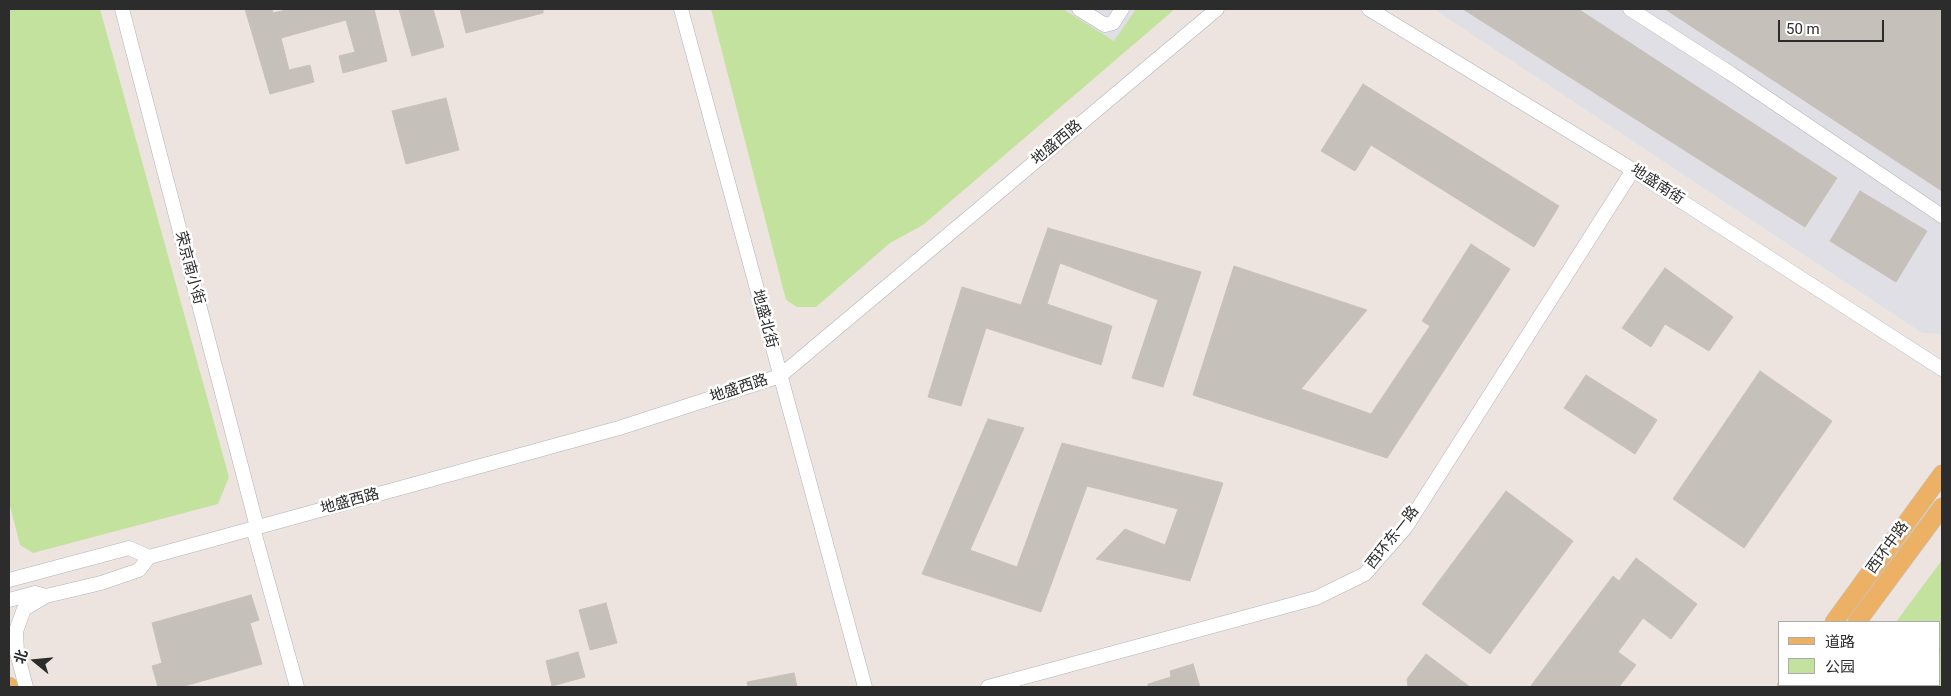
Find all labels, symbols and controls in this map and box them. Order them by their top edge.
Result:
scale bar [1781,10,1887,42]
text: 50 m [1786,20,1820,38]
street label: 地盛西路 [1028,117,1086,169]
street label: 地盛南街 [1627,161,1687,209]
street label: 荣京南小街 [171,229,207,307]
street label: 地盛北街 [748,288,780,350]
street label: 地盛西路 [708,371,770,407]
street label: 地盛西路 [319,486,381,518]
street label: 西环东一路 [1363,503,1423,573]
street label: 西环中路 [1863,518,1913,578]
legend [1778,621,1941,686]
text: 道路 [1825,633,1855,651]
north arrow [10,636,60,686]
text: 北 [11,648,30,666]
text: 公园 [1825,658,1855,676]

